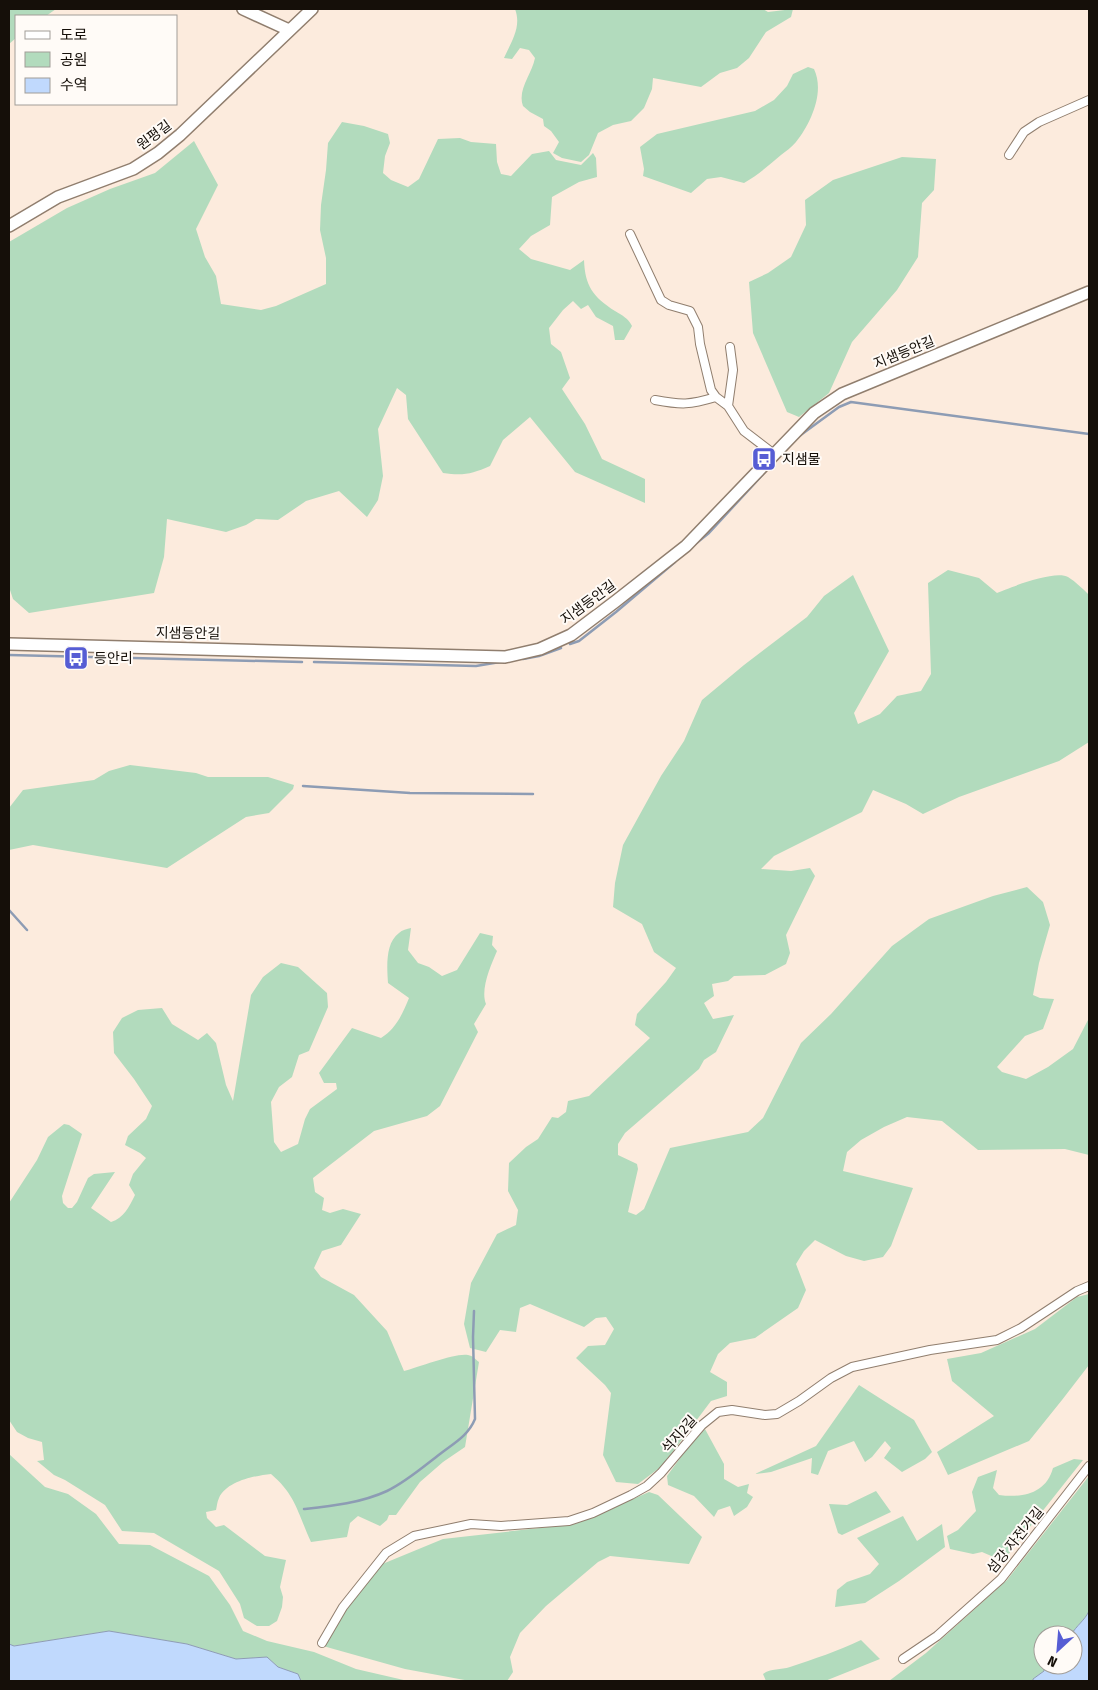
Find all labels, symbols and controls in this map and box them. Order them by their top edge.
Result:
legend [15,15,178,105]
text: 도로 [60,26,88,44]
text: 공원 [60,51,88,69]
text: 수역 [60,76,88,94]
street label: 원평길 [134,117,175,154]
street label: 지샘등안길 [871,333,937,372]
bus stop icon: 지샘물 [751,446,777,472]
place label: 지샘물 [782,451,821,468]
street label: 지샘등안길 [557,577,619,628]
street label: 지샘등안길 [156,624,220,643]
bus stop icon: 등안리 [63,645,89,671]
place label: 등안리 [94,650,133,667]
street label: 석지2길 [658,1412,701,1457]
street label: 섬강 자전거길 [983,1504,1047,1577]
north arrow [1033,1625,1083,1675]
text: N [1045,1652,1060,1671]

